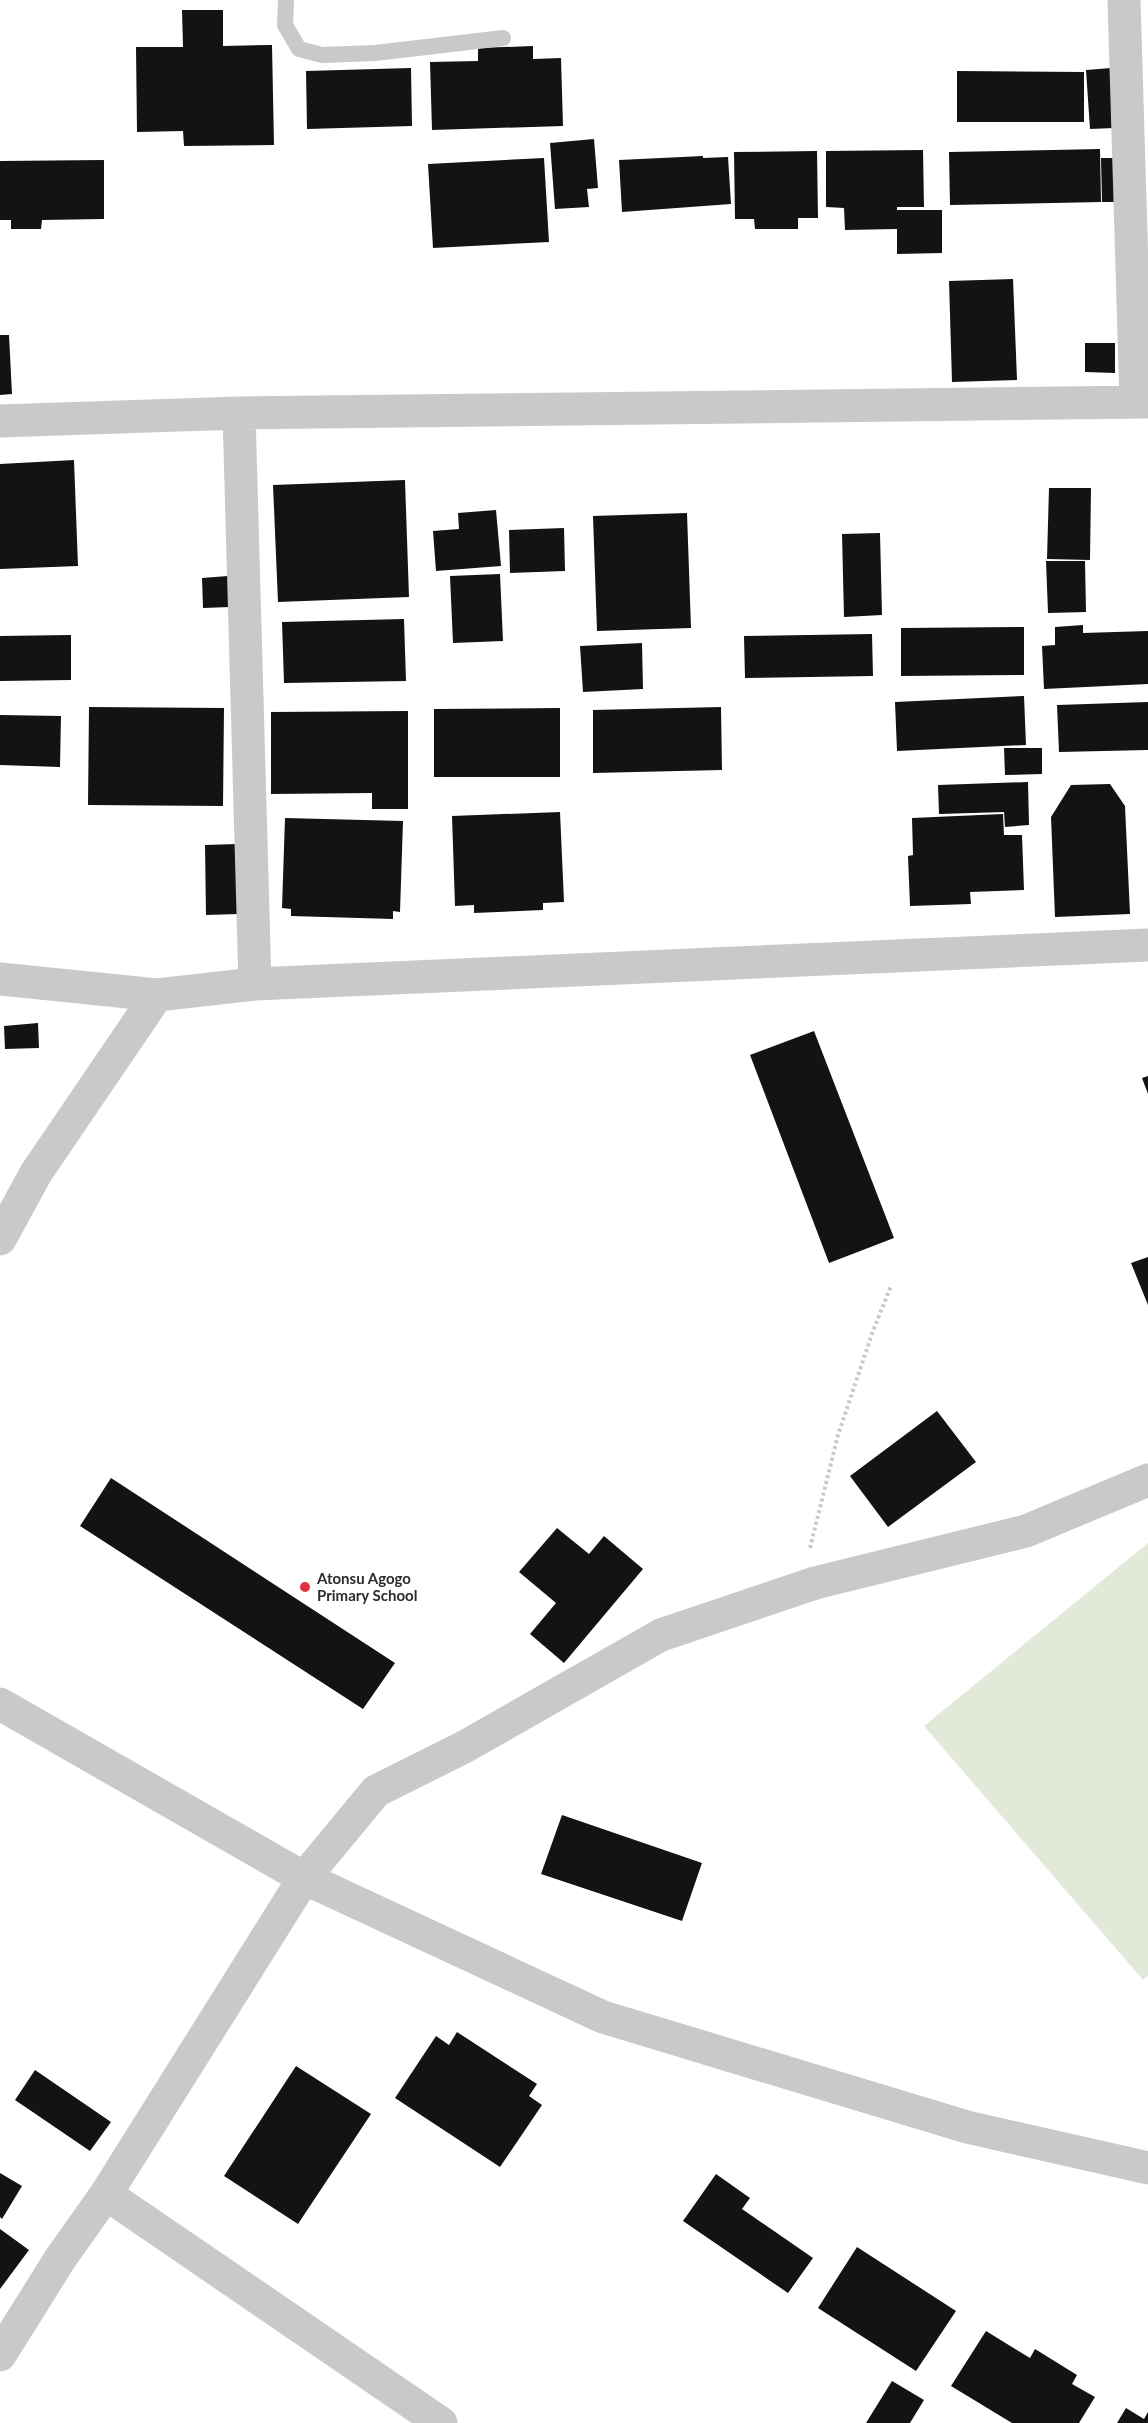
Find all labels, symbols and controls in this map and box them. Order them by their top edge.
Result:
place label: Atonsu Agogo Primary School [316,1569,417,1604]
marker: Atonsu Agogo Primary School [298,1580,312,1594]

